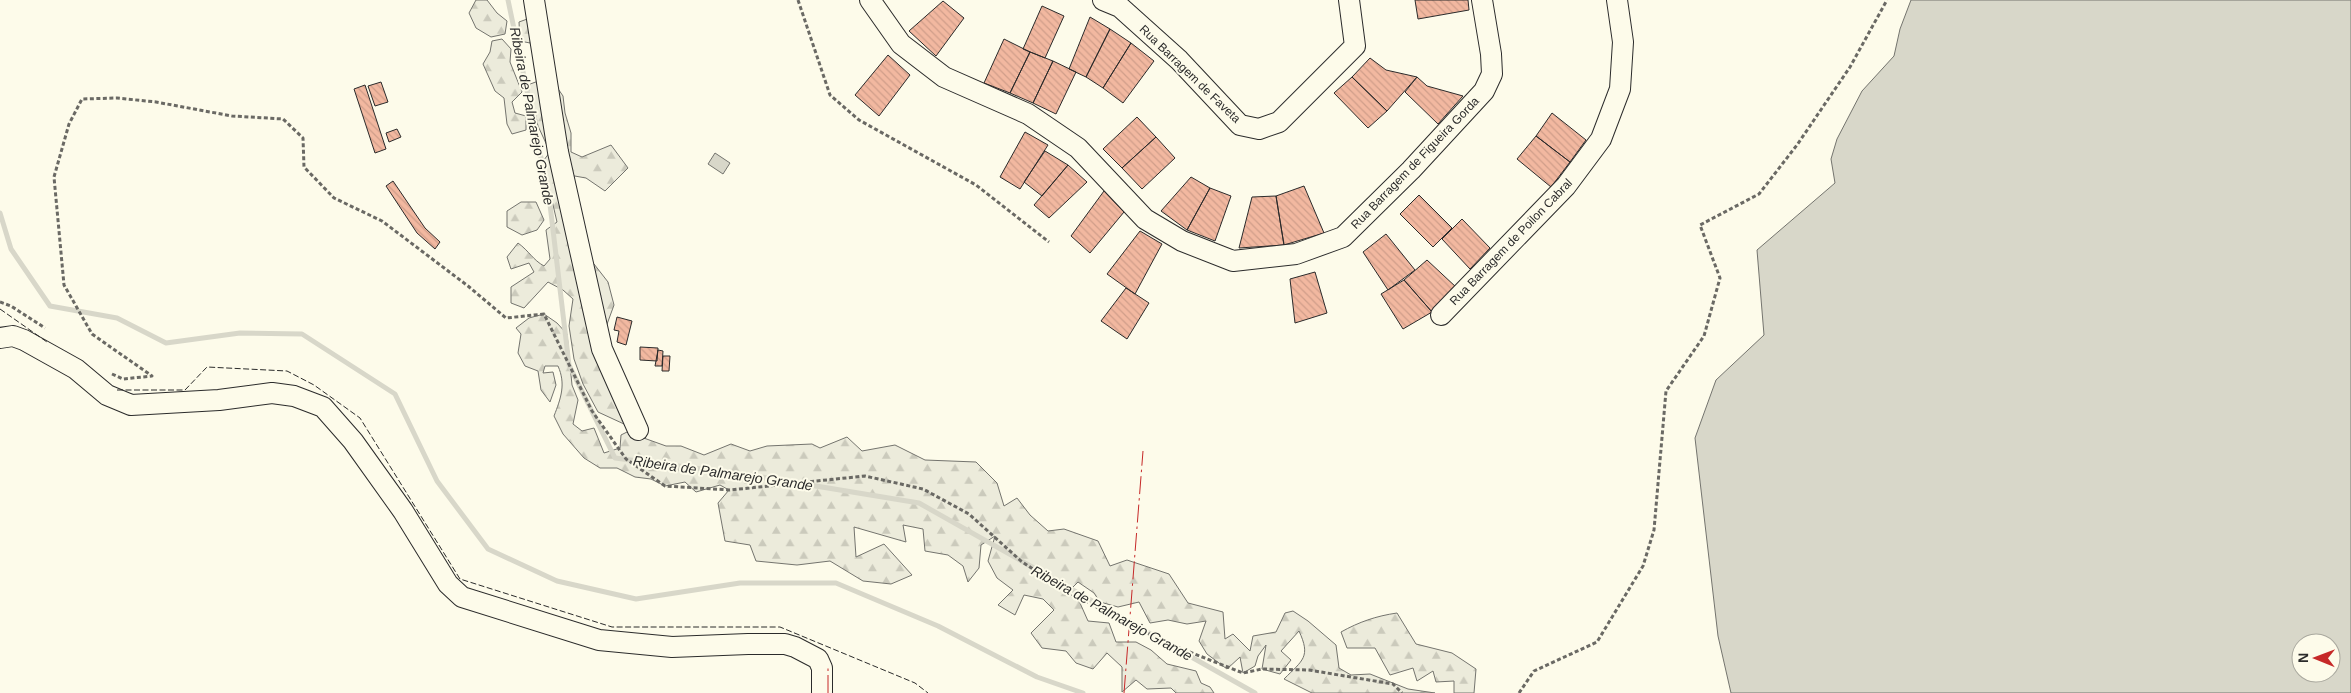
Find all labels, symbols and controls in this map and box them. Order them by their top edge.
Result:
street label: Rua Barragem de Faveta [1137,22,1244,126]
water label: Ribeira de Palmarejo Grande [507,25,557,207]
street label: Rua Barragem de Figueira Gorda [1348,94,1482,232]
street label: Rua Barragem de Poilon Cabral [1447,176,1575,308]
water label: Ribeira de Palmarejo Grande [632,452,814,494]
water label: Ribeira de Palmarejo Grande [1029,562,1195,664]
north arrow [2291,633,2341,683]
text: N [2295,653,2311,663]

